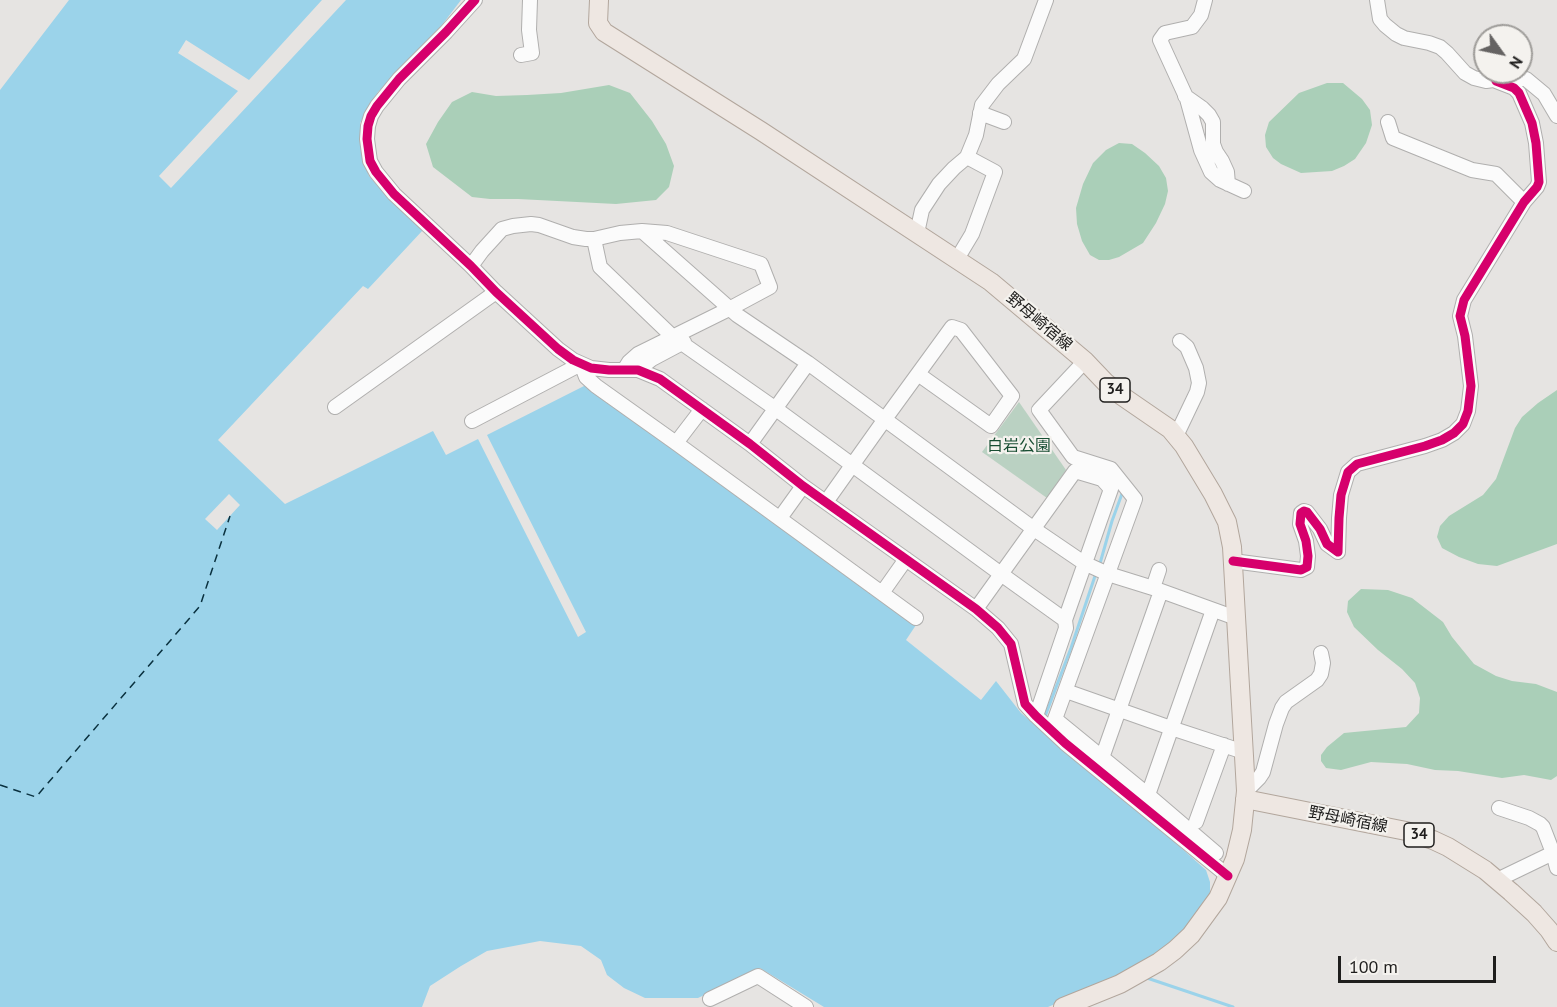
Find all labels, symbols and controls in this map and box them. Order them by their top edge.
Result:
north arrow [1473,24,1533,84]
text: N [1505,53,1528,73]
street label: 野母崎宿線 [1002,289,1076,355]
road number: 34 [1100,378,1130,402]
park label: 白岩公園 [987,436,1051,456]
street label: 野母崎宿線 [1307,803,1389,837]
road number: 34 [1404,823,1434,847]
scale bar [1341,944,1498,982]
text: 100 m [1349,955,1398,978]

